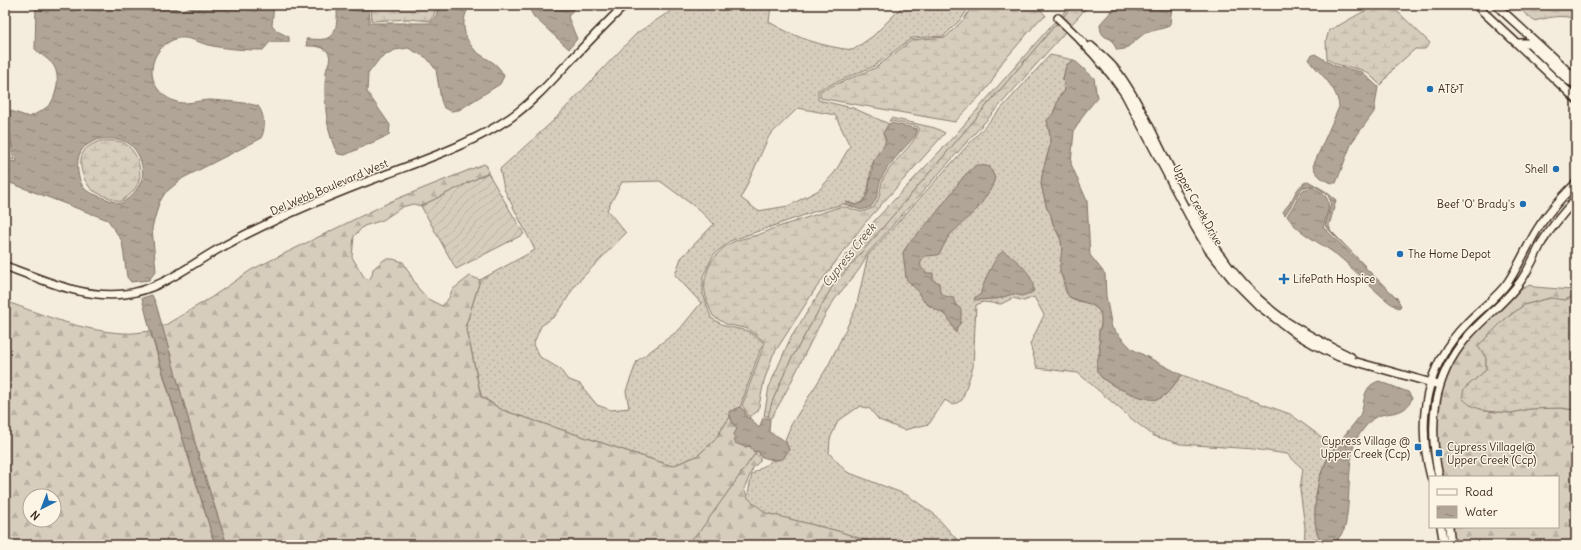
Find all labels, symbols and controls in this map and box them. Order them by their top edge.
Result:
place label: AT&T [1438,82,1464,96]
marker: AT&T [1425,84,1435,94]
street label: Del Webb Boulevard West [268,156,390,218]
street label: Upper Creek Drive [1170,162,1226,248]
place label: Shell [1525,162,1548,176]
marker: Shell [1551,164,1561,174]
place label: Beef 'O' Brady's [1437,197,1515,211]
marker: Beef 'O' Brady's [1518,199,1528,209]
water label: Cypress Creek [818,219,879,290]
place label: The Home Depot [1408,247,1491,261]
marker: The Home Depot [1395,249,1405,259]
place label: LifePath Hospice [1293,272,1375,286]
marker: LifePath Hospice [1278,273,1290,285]
place label: Cypress Village @ Upper Creek (Ccp) [1321,434,1410,461]
place label: Cypress Villagel@ Upper Creek (Ccp) [1447,440,1536,467]
marker: Cypress Village @ Upper Creek (Ccp) [1413,442,1423,452]
marker: Cypress Villagel@ Upper Creek (Ccp) [1434,448,1444,458]
legend [1429,476,1559,528]
text: Road [1465,484,1493,499]
north arrow [22,488,62,528]
text: Water [1465,504,1498,519]
text: N [28,508,43,523]

